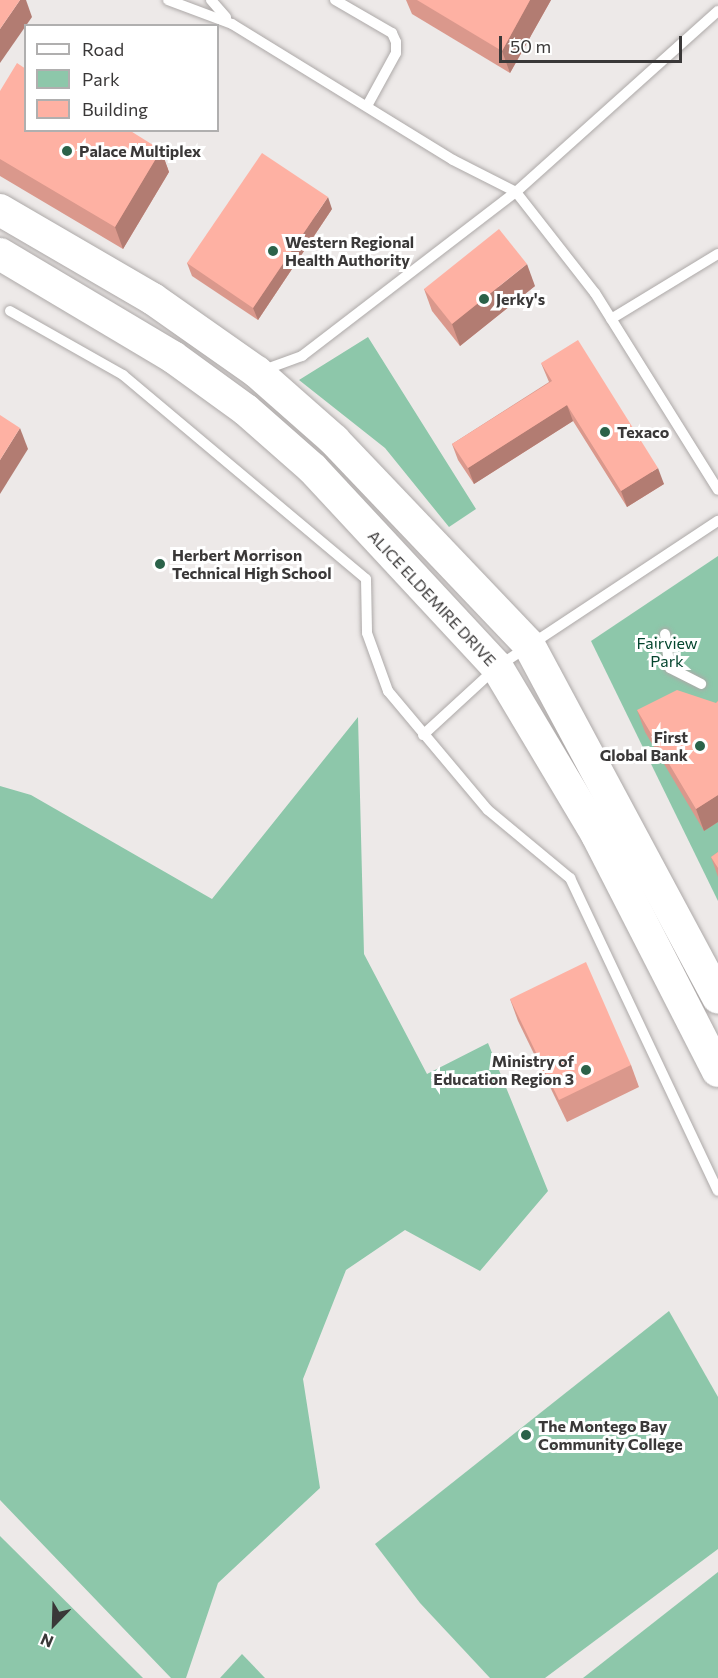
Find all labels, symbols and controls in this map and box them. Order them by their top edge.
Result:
legend [24,24,219,132]
scale bar [502,24,685,62]
text: 50 m [510,35,551,57]
text: Road [82,38,124,60]
text: Park [82,68,120,90]
text: Building [82,98,148,120]
place label: Palace Multiplex [79,141,201,161]
marker: Palace Multiplex [60,144,74,158]
place label: Western Regional Health Authority [285,232,414,270]
marker: Western Regional Health Authority [266,244,280,258]
place label: Jerky's [496,289,545,309]
marker: Jerky's [477,292,491,306]
place label: Texaco [617,422,669,442]
marker: Texaco [598,425,612,439]
street label: ALICE ELDEMIRE DRIVE [364,526,500,670]
place label: Herbert Morrison Technical High School [172,545,332,583]
marker: Herbert Morrison Technical High School [153,557,167,571]
park label: Fairview Park [636,633,698,671]
place label: First Global Bank [600,727,688,765]
marker: First Global Bank [693,739,707,753]
place label: Ministry of Education Region 3 [433,1051,574,1089]
marker: Ministry of Education Region 3 [579,1063,593,1077]
place label: The Montego Bay Community College [538,1416,683,1454]
marker: The Montego Bay Community College [519,1428,533,1442]
north arrow [24,1594,84,1654]
text: N [38,1630,56,1652]

